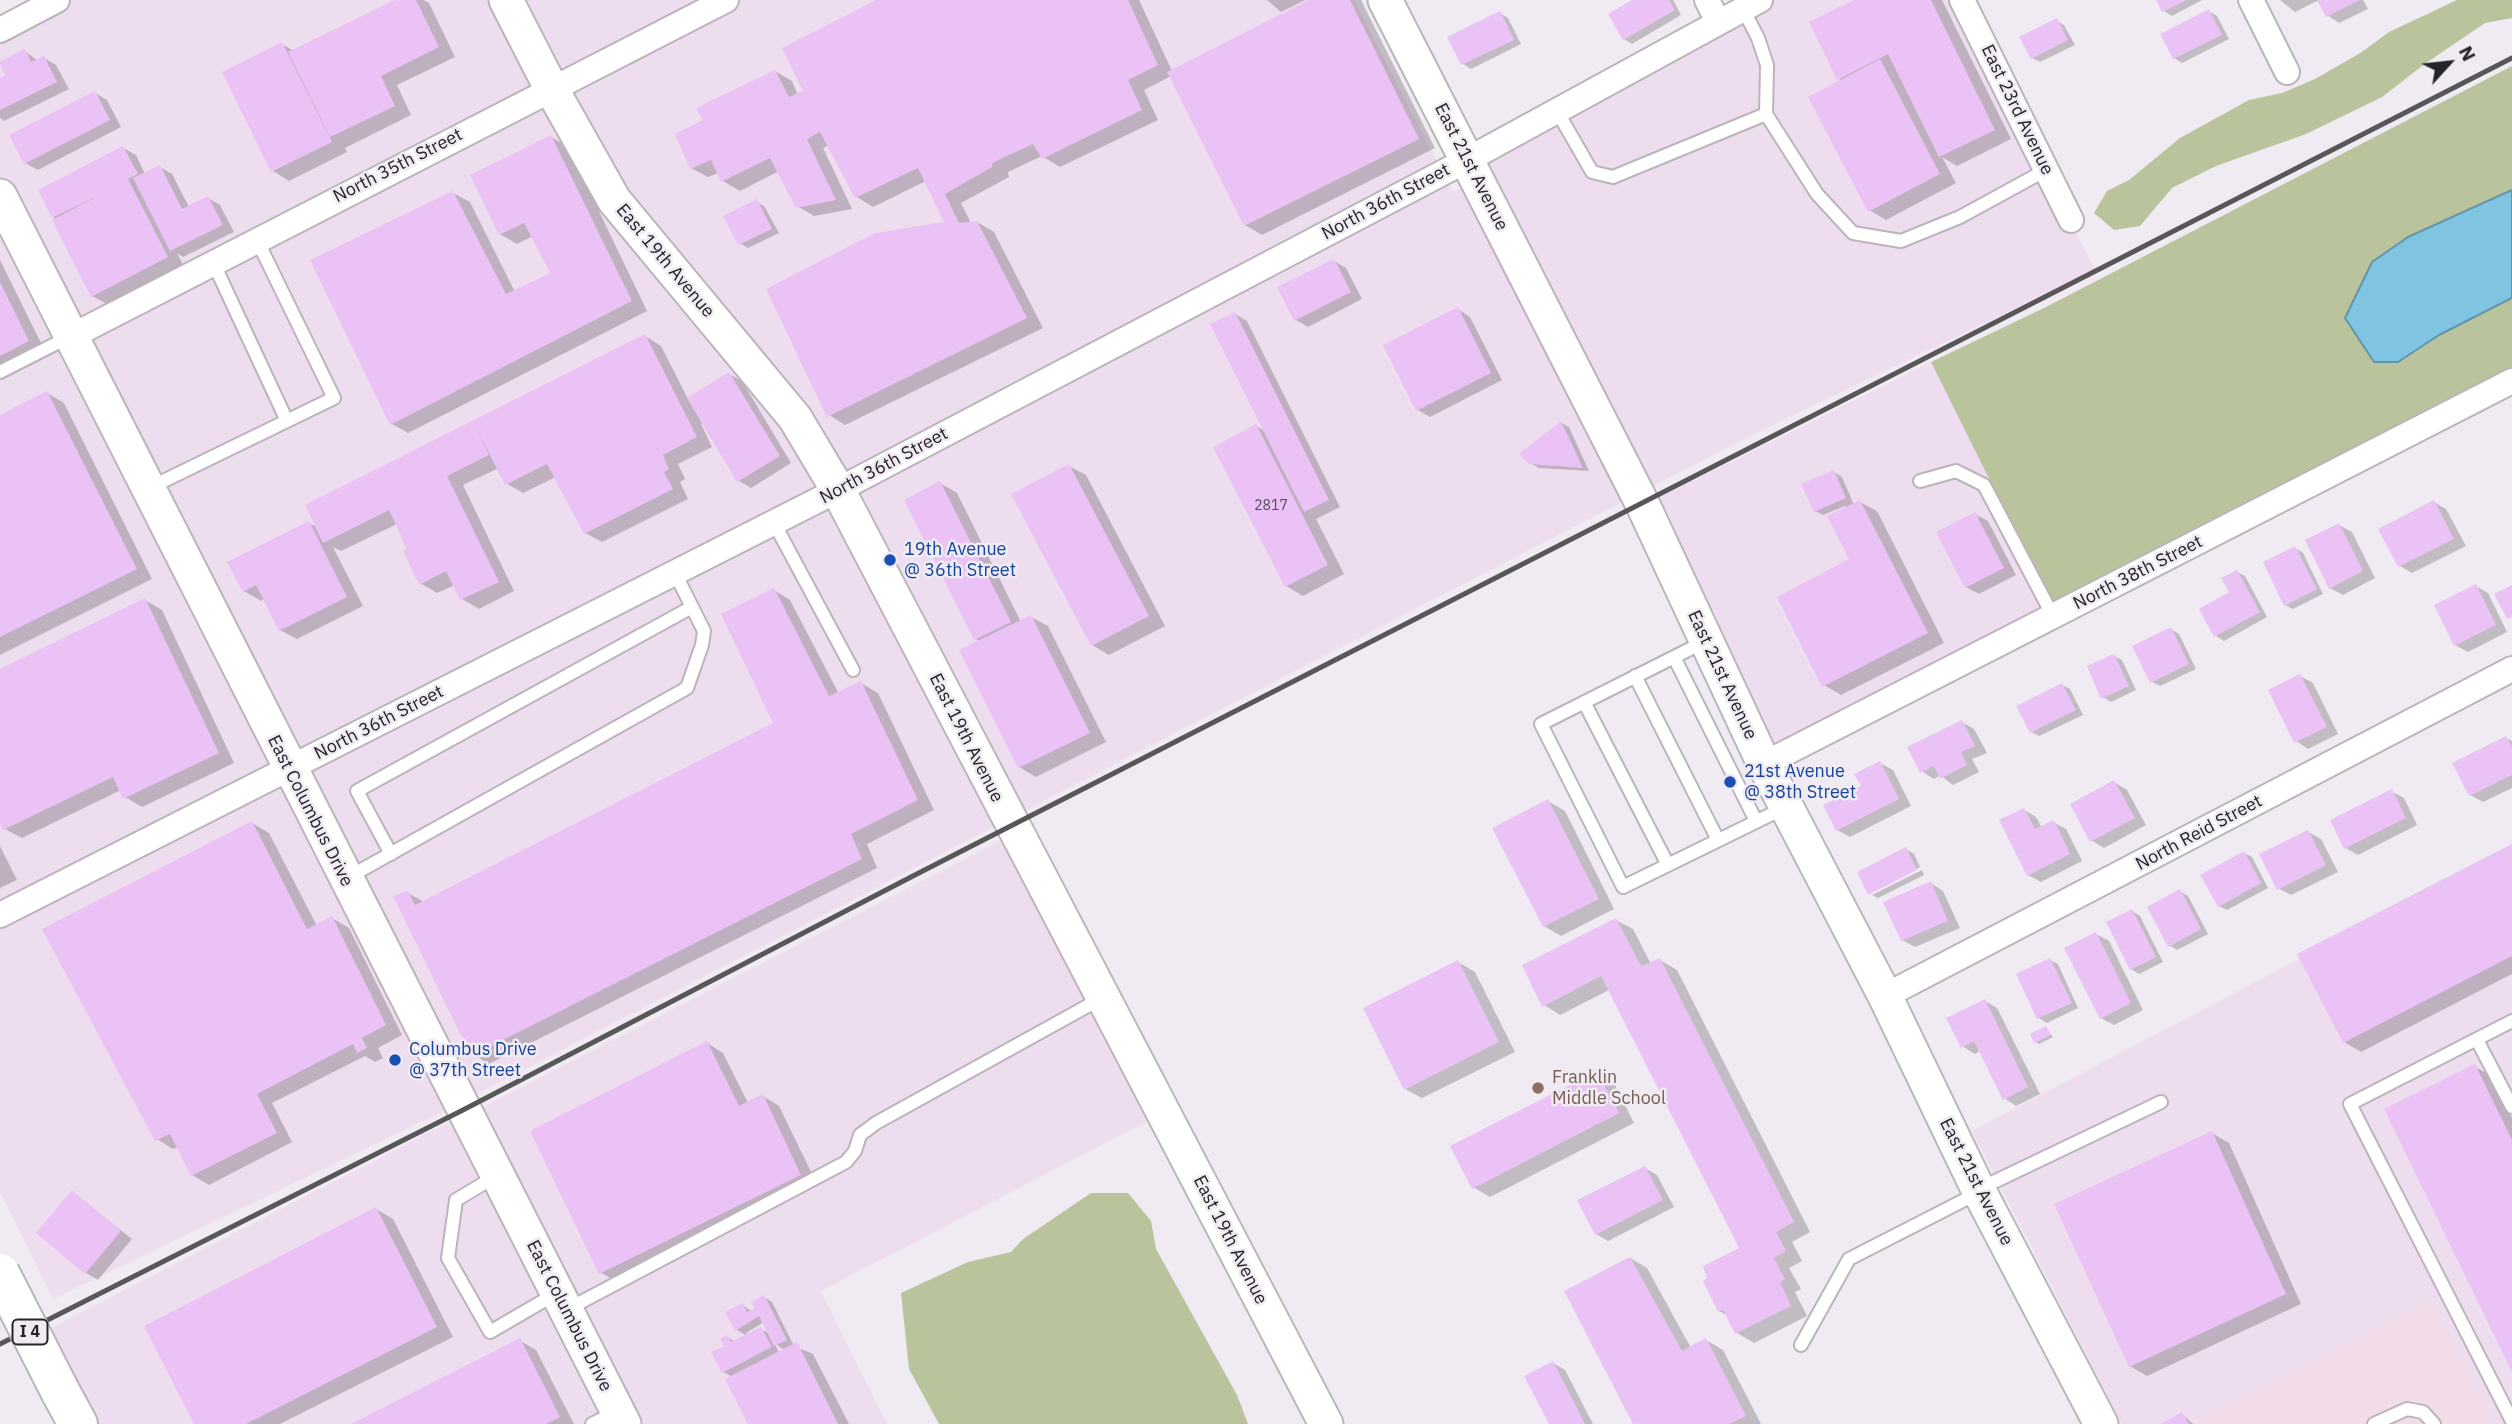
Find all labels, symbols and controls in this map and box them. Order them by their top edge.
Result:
north arrow [2414,28,2484,98]
street label: East 23rd Avenue [1976,41,2058,179]
text: N [2454,42,2482,65]
street label: East 21st Avenue [1430,100,1512,234]
street label: North 35th Street [330,124,466,208]
street label: North 36th Street [1318,159,1454,245]
street label: East 19th Avenue [611,200,719,322]
street label: North 36th Street [816,423,952,509]
house number: 2817 [1254,498,1288,514]
street label: North 38th Street [2070,531,2206,615]
place label: 19th Avenue @ 36th Street [904,539,1016,582]
marker: 19th Avenue @ 36th Street [882,552,898,568]
street label: East 21st Avenue [1683,607,1761,743]
street label: East 19th Avenue [924,670,1008,806]
street label: North 36th Street [311,681,447,765]
street label: East Columbus Drive [263,732,357,890]
place label: 21st Avenue @ 38th Street [1744,761,1856,804]
marker: 21st Avenue @ 38th Street [1722,774,1738,790]
street label: North Reid Street [2132,791,2266,875]
place label: Columbus Drive @ 37th Street [409,1039,537,1082]
marker: Columbus Drive @ 37th Street [387,1052,403,1068]
place label: Franklin Middle School [1552,1067,1666,1110]
marker: Franklin Middle School [1530,1080,1546,1096]
street label: East 21st Avenue [1935,1115,2017,1249]
street label: East 19th Avenue [1188,1172,1272,1308]
street label: East Columbus Drive [522,1237,616,1395]
road number: I 4 [12,1320,48,1344]

